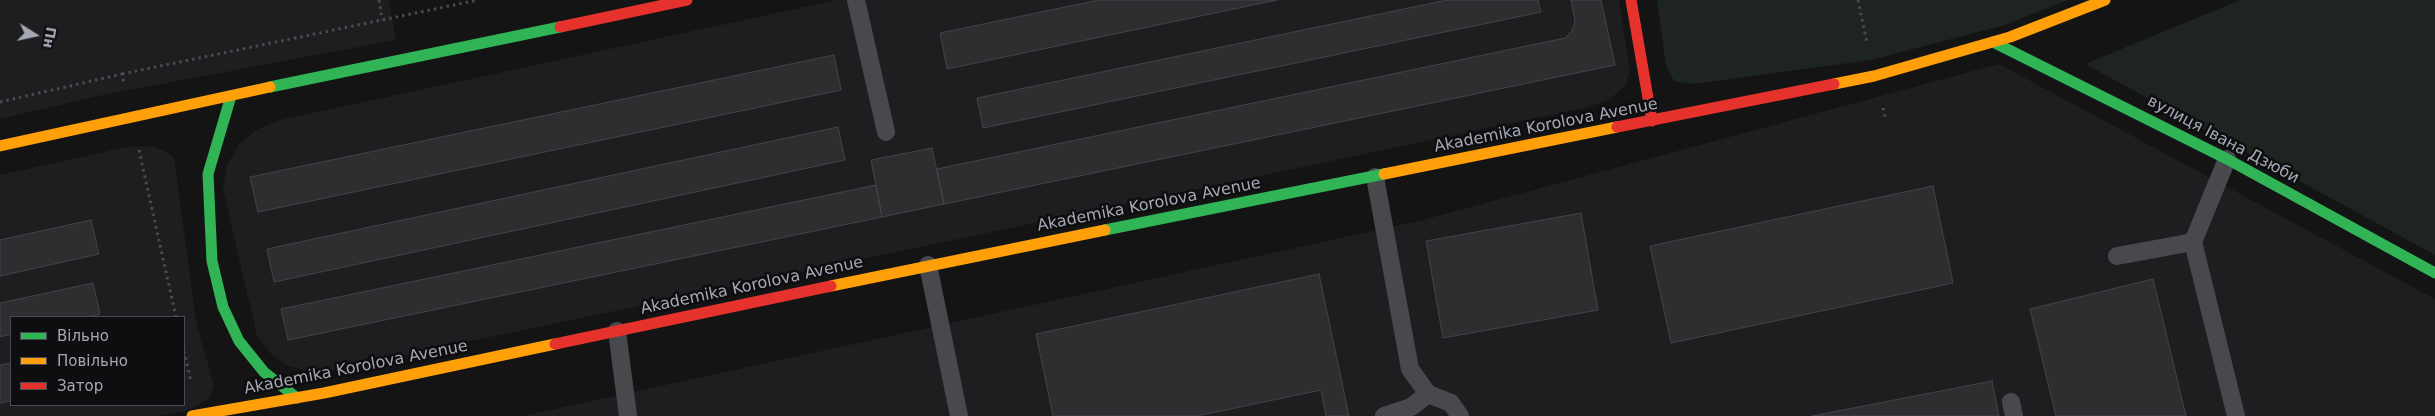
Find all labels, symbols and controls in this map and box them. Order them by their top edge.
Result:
north arrow [10,10,60,60]
text: Пн [40,26,60,50]
street label: вулиця Івана Дзюби [2144,92,2302,188]
street label: Akademika Korolova Avenue [1433,95,1659,157]
street label: Akademika Korolova Avenue [1036,174,1262,236]
street label: Akademika Korolova Avenue [639,253,865,319]
legend [10,316,185,406]
text: Вільно [57,327,109,345]
street label: Akademika Korolova Avenue [243,337,469,399]
text: Повільно [57,352,128,370]
text: Затор [57,377,103,395]

